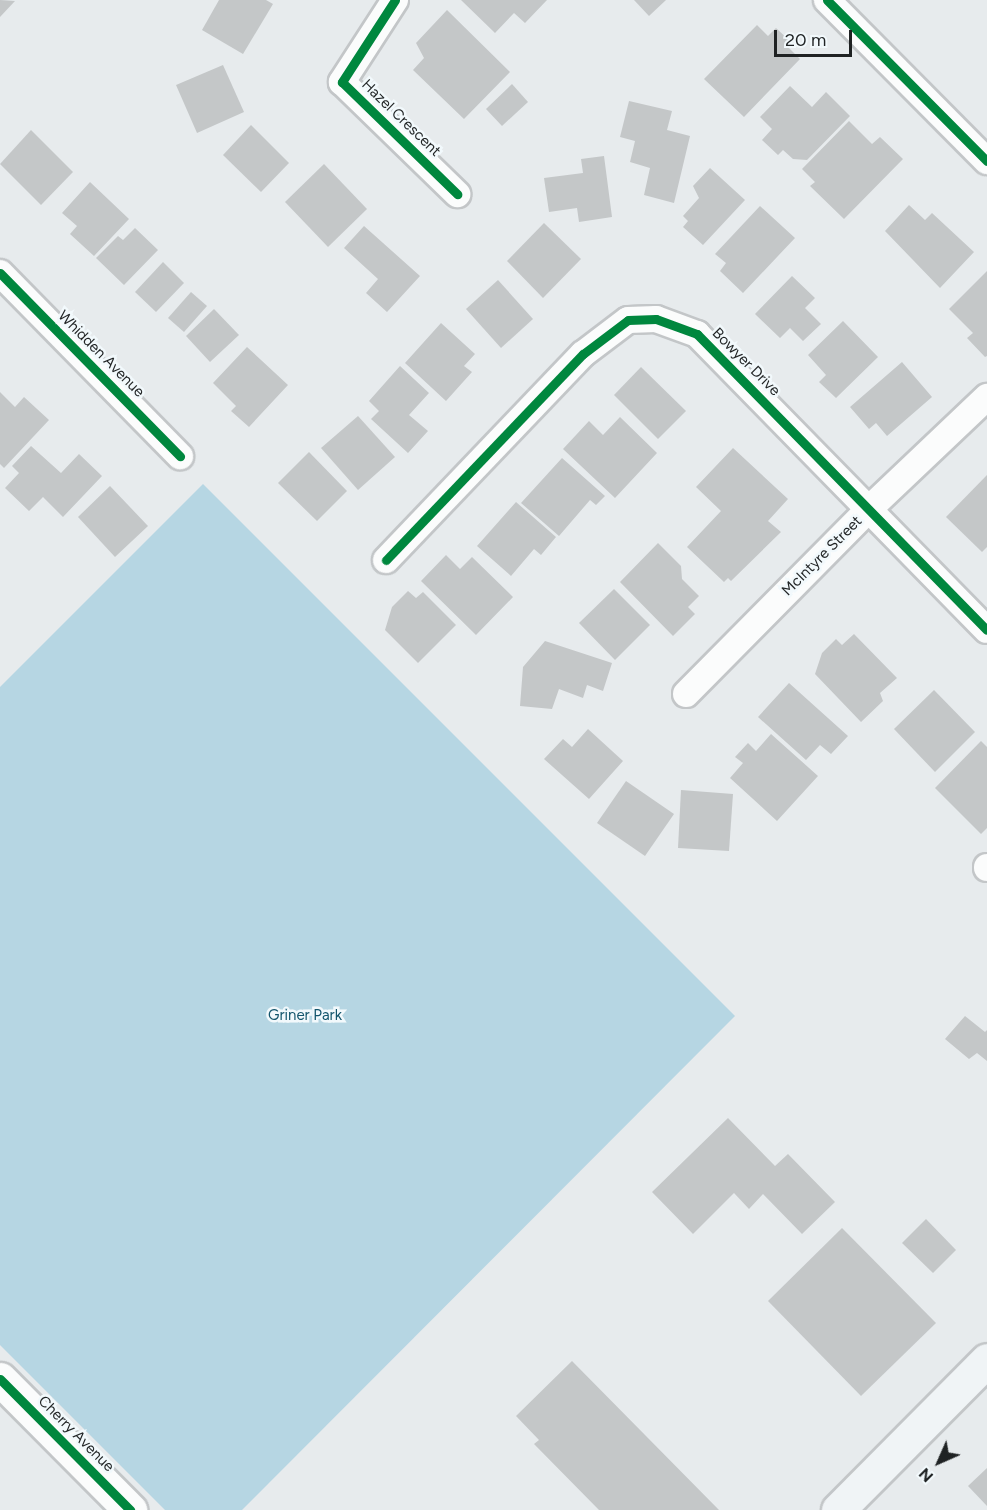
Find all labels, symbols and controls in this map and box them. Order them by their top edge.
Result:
scale bar [777,18,855,56]
text: 20 m [785,29,826,51]
street label: Hazel Crescent [358,76,444,160]
street label: Whidden Avenue [54,307,148,401]
street label: Bowyer Drive [708,324,784,400]
street label: McIntyre Street [778,512,866,600]
park label: Griner Park [268,1007,342,1025]
street label: Cherry Avenue [34,1392,118,1476]
north arrow [909,1432,969,1492]
text: N [915,1464,937,1486]

